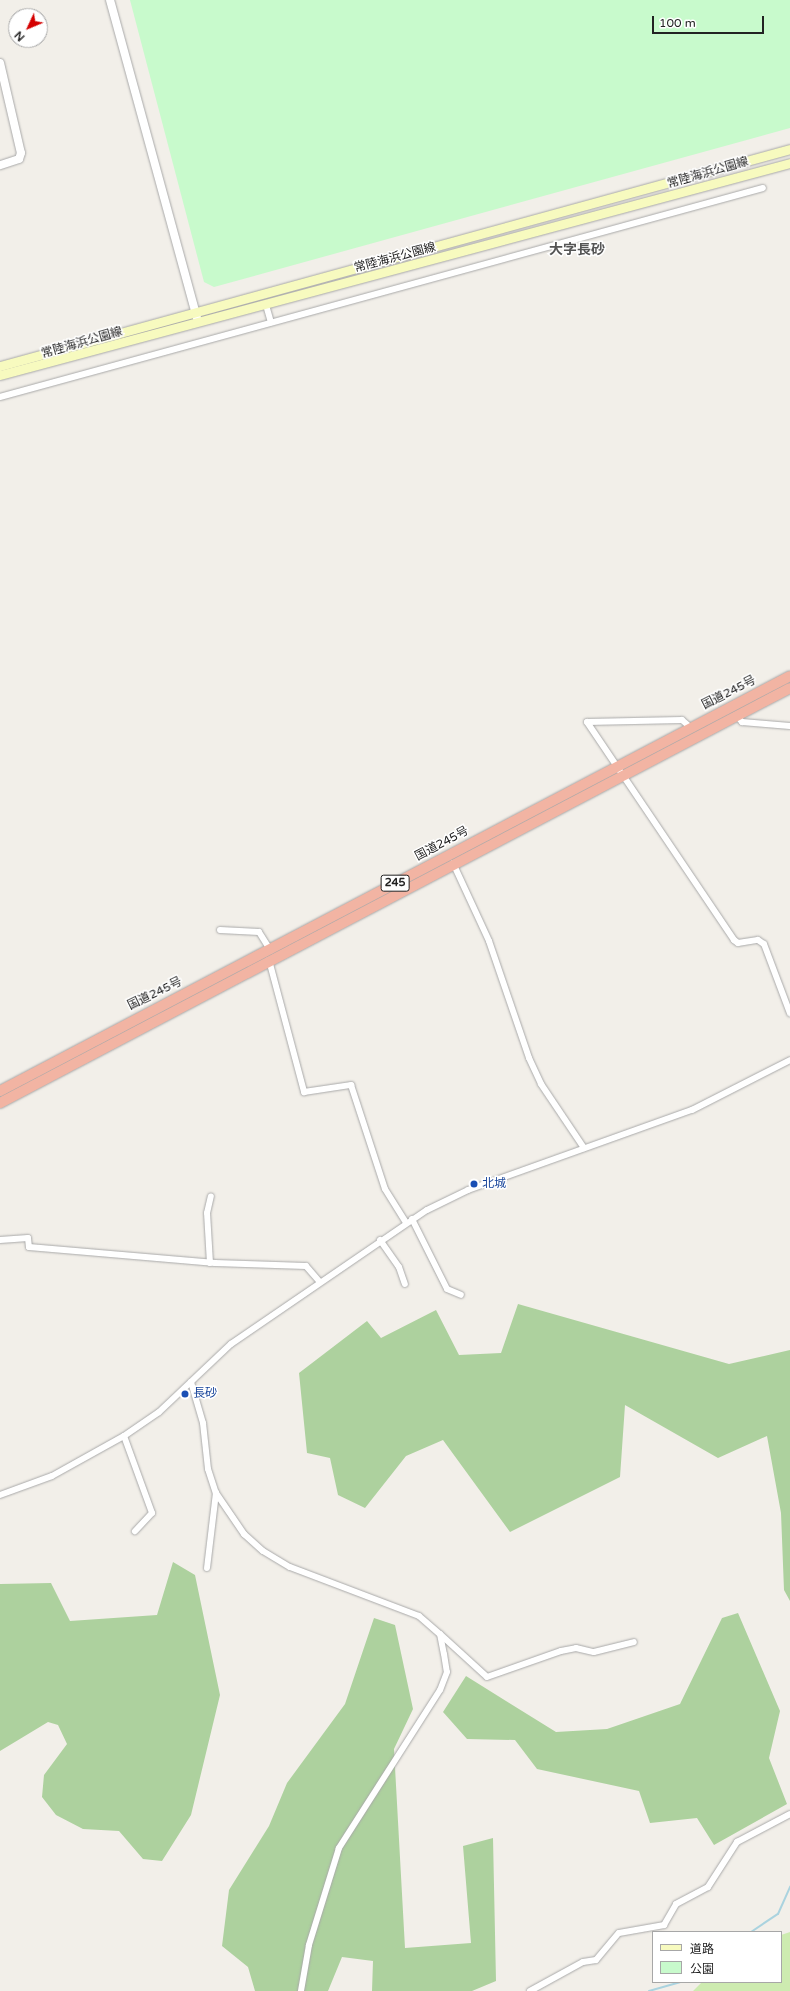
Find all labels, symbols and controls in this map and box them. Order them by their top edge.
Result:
north arrow [8,8,48,48]
scale bar [654,8,766,34]
text: 100 m [659,16,696,30]
text: N [12,28,27,44]
street label: 常陸海浜公園線 [666,155,750,191]
street label: 常陸海浜公園線 [353,240,437,276]
district label: 大字長砂 [549,242,605,258]
street label: 常陸海浜公園線 [40,325,124,361]
street label: 国道245号 [700,673,758,713]
street label: 国道245号 [413,824,471,864]
road number: 245 [380,874,410,892]
street label: 国道245号 [126,975,184,1013]
place label: 北城 [482,1177,506,1191]
marker: 北城 [469,1179,479,1189]
place label: 長砂 [193,1387,217,1401]
marker: 長砂 [180,1389,190,1399]
legend [652,1931,782,1983]
text: 道路 [690,1942,714,1956]
text: 公園 [690,1962,714,1976]

